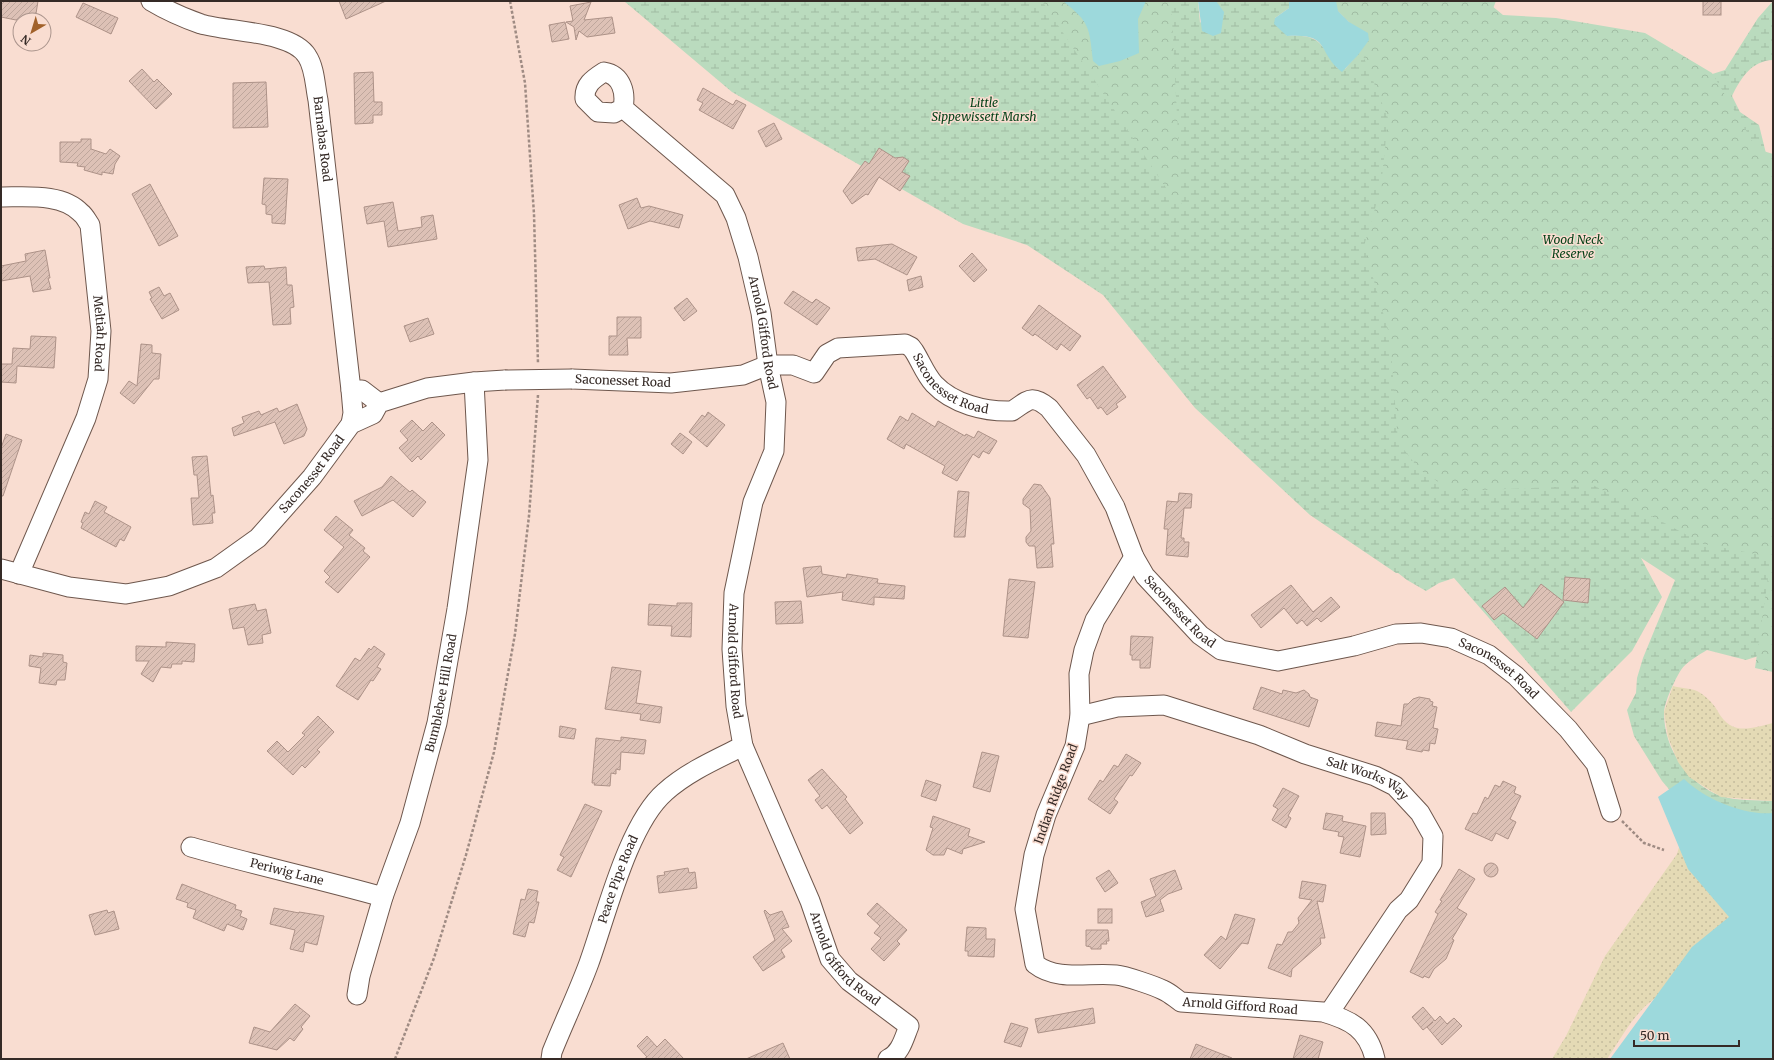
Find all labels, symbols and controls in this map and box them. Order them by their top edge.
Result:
north arrow [12,12,52,52]
text: N [18,32,34,48]
street label: Barnabas Road [311,95,335,183]
park label: Little Sippewissett Marsh [931,95,1037,124]
park label: Wood Neck Reserve [1543,232,1604,261]
street label: Arnold Gifford Road [745,273,781,391]
street label: Meltiah Road [90,294,109,372]
street label: Saconesset Road [910,350,990,417]
street label: Saconesset Road [575,371,671,390]
street label: Saconesset Road [276,432,347,516]
street label: Saconesset Road [1141,572,1219,651]
street label: Arnold Gifford Road [725,602,746,720]
street label: Bumblebee Hill Road [421,633,460,754]
street label: Saconesset Road [1456,634,1542,702]
street label: Indian Ridge Road [1030,742,1081,846]
street label: Salt Works Way [1325,753,1412,803]
street label: Peace Pipe Road [595,832,641,925]
street label: Periwig Lane [248,855,325,888]
street label: Arnold Gifford Road [807,909,883,1009]
street label: Arnold Gifford Road [1181,994,1298,1017]
scale bar [1634,1022,1739,1048]
text: 50 m [1640,1028,1669,1043]

